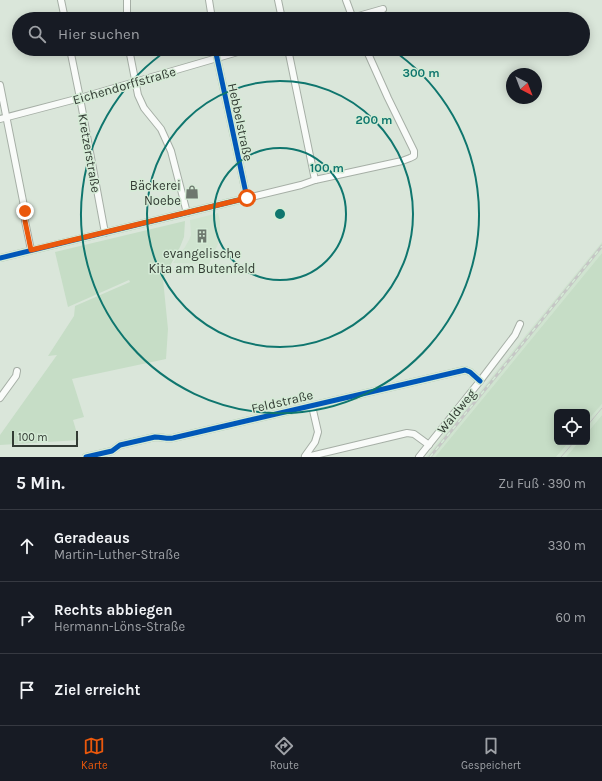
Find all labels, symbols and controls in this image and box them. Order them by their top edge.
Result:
search box [12,12,590,56]
icon: search [26,23,48,45]
text: Hier suchen [58,25,140,43]
street label: Eichendorffstraße [71,63,178,107]
text: 300 m [402,66,440,80]
north arrow [506,68,542,104]
street label: Hebbelstraße [225,82,256,163]
street label: Kretzerstraße [75,112,104,194]
text: 200 m [356,113,392,127]
text: 100 m [310,161,344,175]
place label: Bäckerei Noebe [130,178,181,208]
shop icon: Bäckerei Noebe [184,184,200,200]
route start [238,189,256,207]
route end [16,202,34,220]
centre of rings [273,207,287,221]
building icon: evangelische Kita am Butenfeld [194,228,210,244]
place label: evangelische Kita am Butenfeld [148,246,256,276]
street label: Waldweg [434,385,479,437]
street label: Feldstraße [250,387,315,416]
map controls [554,409,590,445]
button: locate [554,409,590,445]
scale bar [12,429,78,448]
text: 100 m [18,431,48,444]
text: 5 Min. [16,473,65,493]
text: Zu Fuß · 390 m [498,476,586,491]
text: Geradeaus [54,529,130,547]
icon: ahead [16,535,38,557]
text: 330 m [548,538,586,553]
text: Martin-Luther-Straße [54,547,180,562]
text: Rechts abbiegen [54,601,173,619]
icon: right [16,607,38,629]
text: 60 m [556,610,586,625]
text: Hermann-Löns-Straße [54,619,185,634]
icon: arrive [16,679,38,701]
text: Ziel erreicht [54,681,140,699]
tab: Karte [81,735,108,772]
tab: Route [270,735,299,772]
tab: Gespeichert [461,735,521,772]

